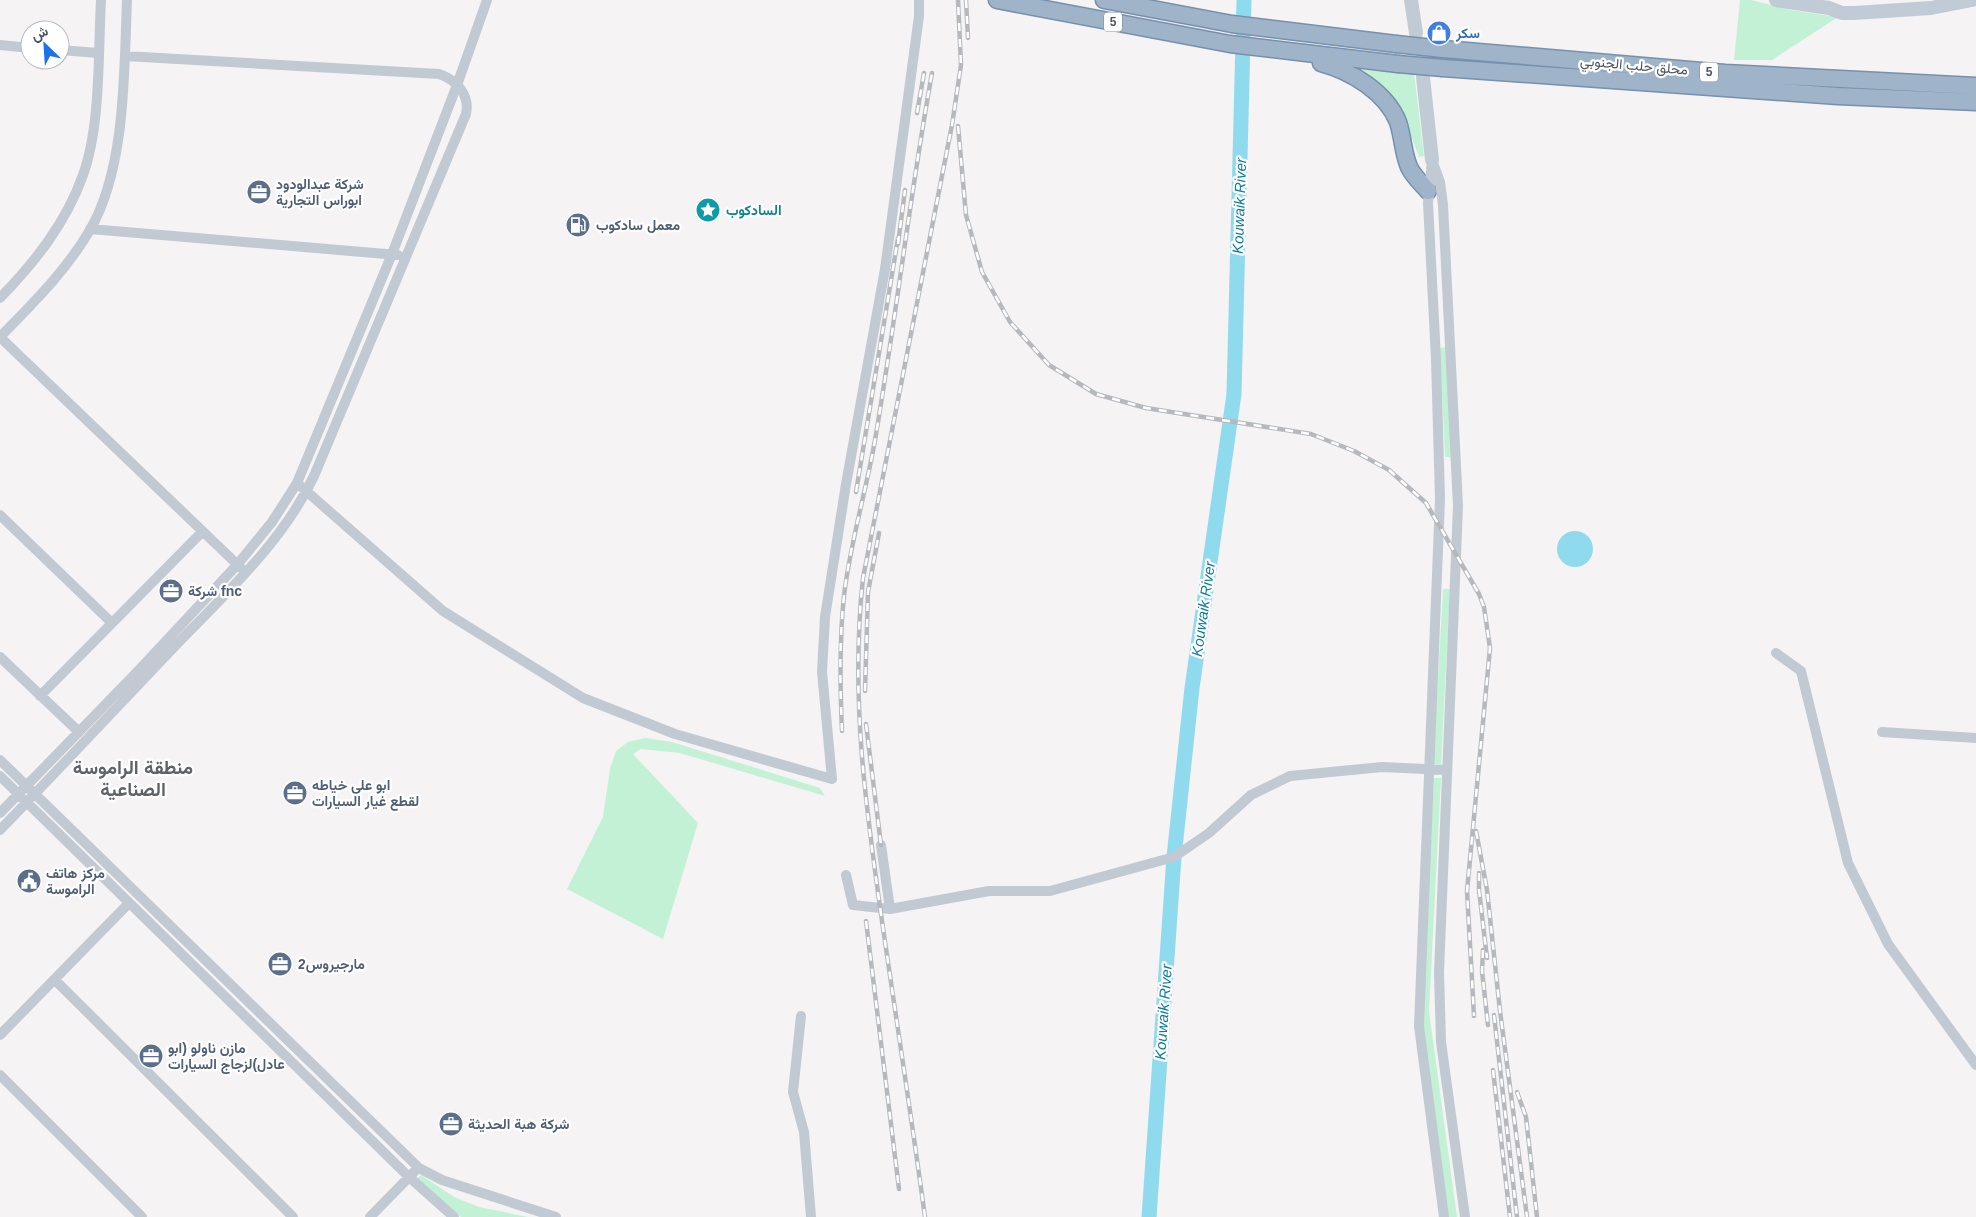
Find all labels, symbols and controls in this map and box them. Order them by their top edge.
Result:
road number: 5 [1104,13,1122,32]
north arrow [20,20,70,70]
shop icon: سكر [1426,20,1452,46]
text: ش [28,22,51,45]
place label: سكر [1455,25,1480,42]
street label: محلق حلب الجنوبي [1579,52,1688,82]
road number: 5 [1700,62,1718,82]
water label: Kouwaik River [1229,157,1249,254]
place label: شركة عبدالودود ابوراس التجارية [276,176,364,209]
office icon: شركة عبدالودود ابوراس التجارية [246,179,272,205]
place icon: السادكوب [695,197,721,223]
place label: السادكوب [726,202,782,219]
fuel station icon: معمل سادكوب [565,212,591,238]
place label: معمل سادكوب [596,217,680,234]
water label: Kouwaik River [1188,559,1218,658]
office icon: شركة fnc [158,578,184,604]
place label: شركة fnc [188,583,242,600]
district label: منطقة الراموسة الصناعية [73,757,193,801]
place label: ابو علي خياطه لقطع غيار السيارات [312,777,419,811]
office icon: ابو علي خياطه لقطع غيار السيارات [282,780,308,806]
place label: مركز هاتف الراموسة [46,865,105,898]
public building icon: مركز هاتف الراموسة [16,868,42,894]
office icon: مارجيروس2 [267,951,293,977]
place label: مارجيروس2 [298,956,365,973]
water label: Kouwaik River [1151,963,1175,1060]
place label: مازن ناولو (ابو عادل)لزجاج السيارات [168,1040,285,1074]
office icon: مازن ناولو (ابو عادل)لزجاج السيارات [138,1043,164,1069]
office icon: شركة هبة الحديثة [438,1111,464,1137]
place label: شركة هبة الحديثة [468,1116,569,1133]

